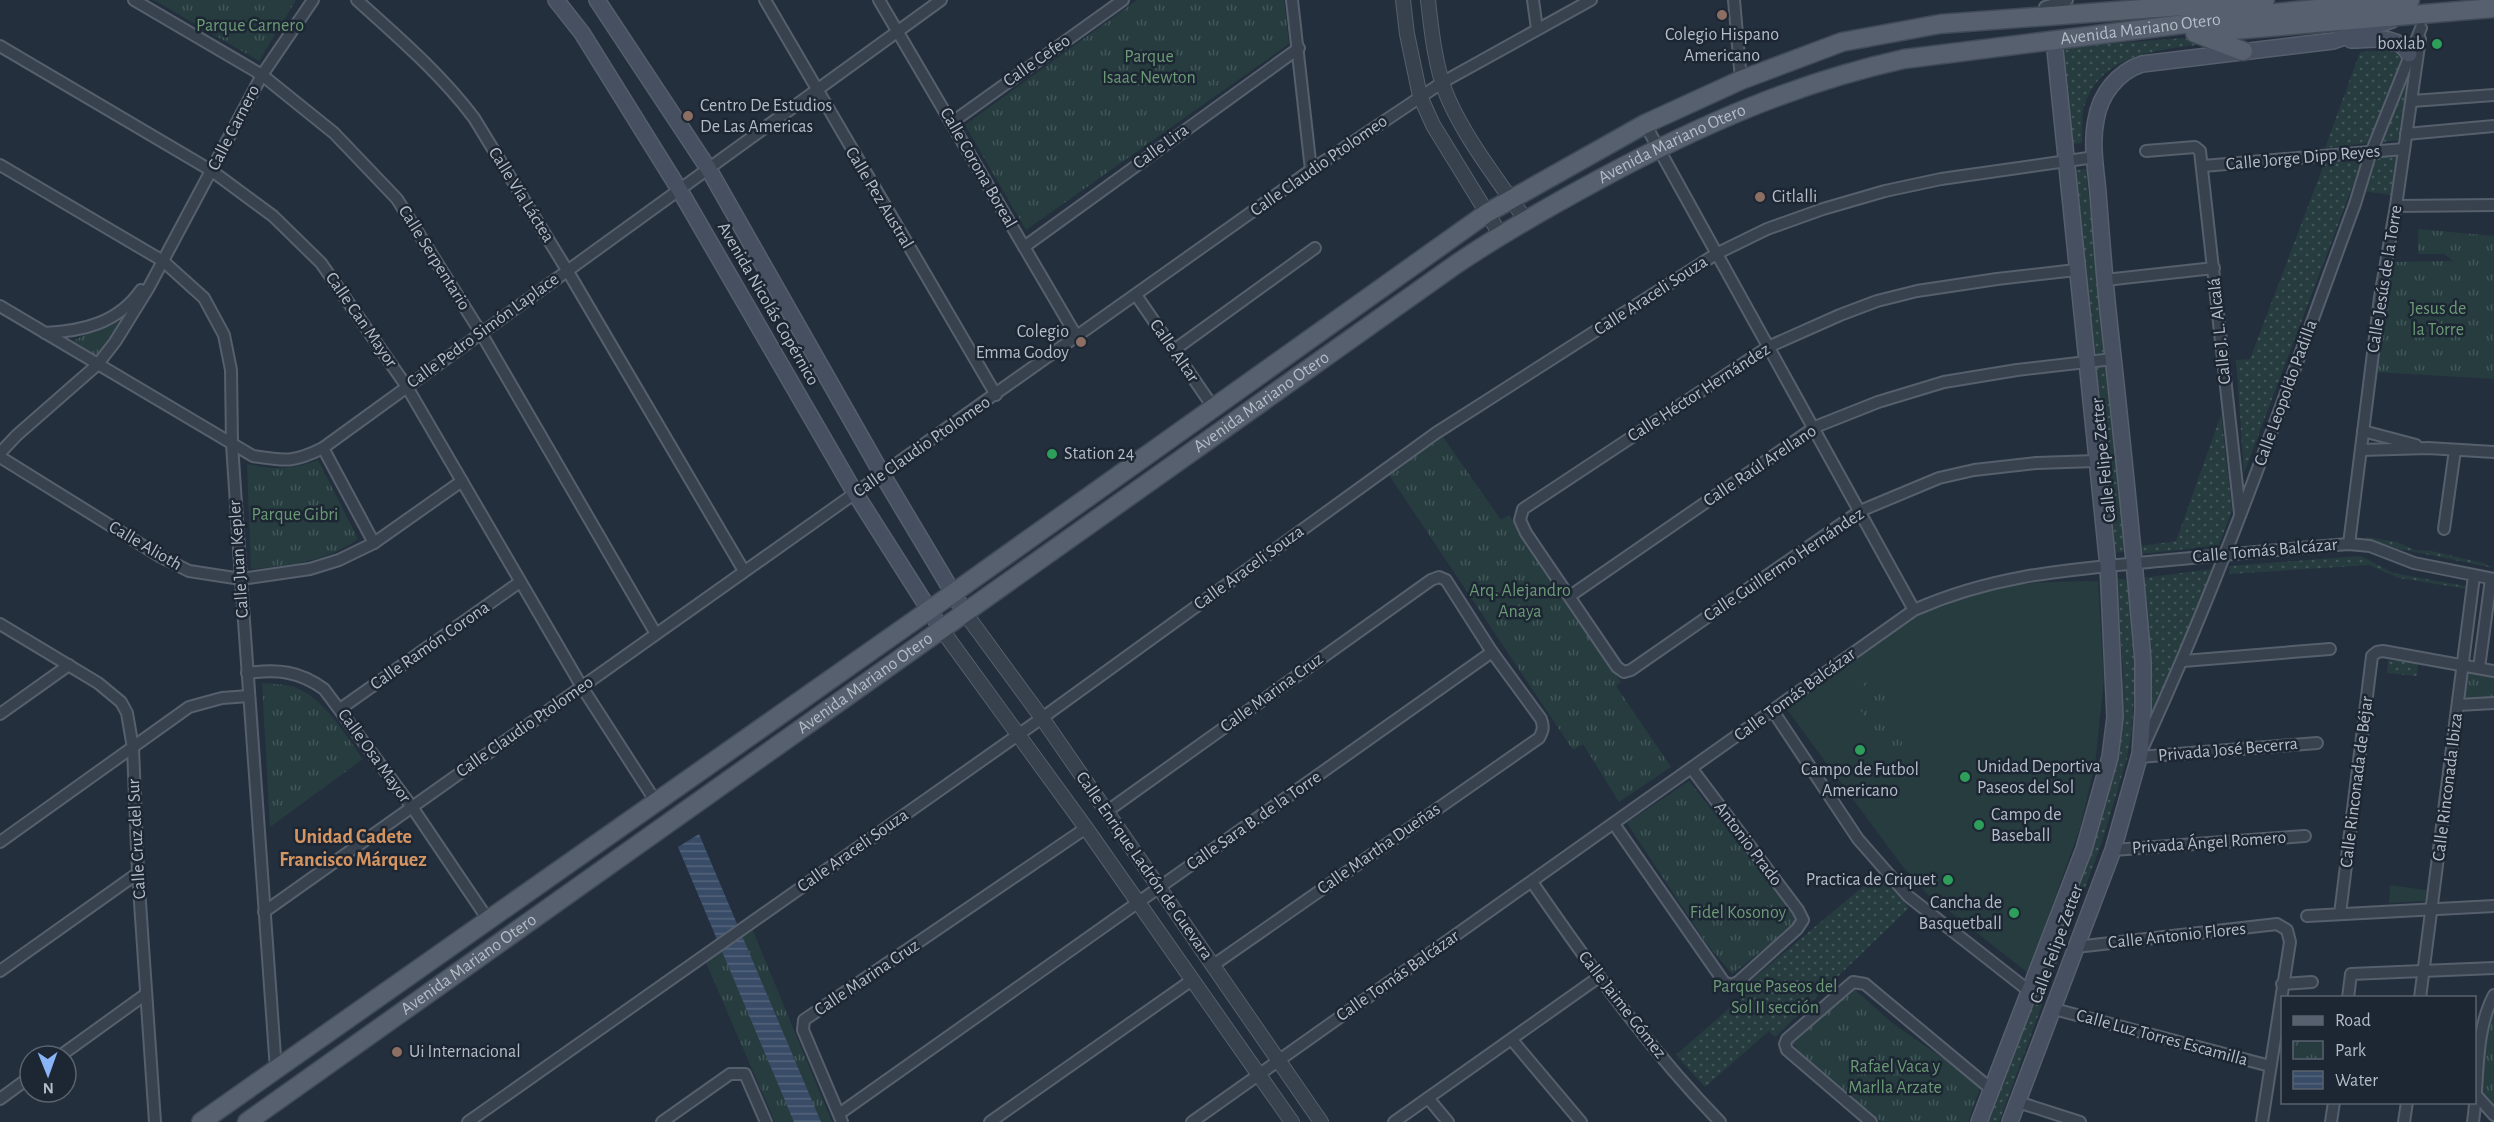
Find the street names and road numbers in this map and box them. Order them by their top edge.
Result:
street label: Avenida Mariano Otero [2059,10,2222,48]
street label: Calle Cefeo [1000,31,1074,91]
street label: Calle Carnero [205,82,263,174]
street label: Avenida Mariano Otero [1595,101,1749,187]
street label: Calle Corona Boreal [936,105,1020,231]
street label: Calle Claudio Ptolomeo [1247,112,1391,220]
street label: Calle Lira [1130,121,1192,173]
street label: Calle Jorge Dipp Reyes [2225,142,2381,174]
street label: Calle Vía Láctea [485,144,557,246]
street label: Calle Pez Austral [842,144,916,252]
street label: Calle Serpentario [395,202,473,314]
street label: Calle Jesús de la Torre [2364,204,2406,354]
street label: Avenida Nicolás Copérnico [714,219,822,389]
street label: Calle Araceli Souza [1591,253,1711,339]
street label: Calle Can Mayor [322,269,400,371]
street label: Calle Pedro Simón Laplace [404,270,562,392]
street label: Calle J. L. Alcalá [2205,277,2235,385]
street label: Calle Altar [1146,316,1202,386]
street label: Calle Leopoldo Padilla [2251,318,2321,468]
street label: Calle Héctor Hernández [1625,340,1773,446]
street label: Avenida Mariano Otero [1191,348,1333,456]
street label: Calle Claudio Ptolomeo [850,393,994,501]
street label: Calle Felipe Zetter [2088,397,2119,523]
street label: Calle Raúl Arellano [1700,422,1820,510]
street label: Calle Juan Kepler [226,499,252,619]
street label: Calle Guillermo Hernández [1701,505,1867,625]
street label: Calle Alioth [105,518,185,574]
street label: Calle Araceli Souza [1191,522,1307,614]
street label: Calle Tomás Balcázar [2192,536,2338,566]
street label: Calle Ramón Corona [367,598,493,694]
street label: Avenida Mariano Otero [794,629,936,737]
street label: Calle Tomás Balcázar [1731,645,1859,745]
street label: Calle Marina Cruz [1217,650,1327,736]
street label: Calle Claudio Ptolomeo [453,673,597,781]
street label: Calle Rinconada de Béjar [2338,695,2376,869]
street label: Calle Osa Mayor [334,706,414,806]
street label: Calle Rinconada Ibiza [2430,712,2466,862]
street label: Privada José Becerra [2157,735,2299,765]
street label: Calle Sara B. de la Torre [1183,768,1325,874]
street label: Calle Enrique Ladrón de Guevara [1072,769,1216,963]
street label: Calle Cruz del Sur [125,778,149,900]
street label: Antonio Prado [1711,799,1785,890]
street label: Calle Martha Dueñas [1314,800,1444,898]
street label: Calle Araceli Souza [794,806,912,896]
street label: Privada Ángel Romero [2131,826,2287,857]
street label: Calle Felipe Zetter [2027,882,2087,1006]
street label: Avenida Mariano Otero [398,910,540,1019]
street label: Calle Antonio Flores [2107,920,2247,952]
street label: Calle Tomás Balcázar [1333,927,1463,1025]
street label: Calle Marina Cruz [811,936,923,1020]
street label: Calle Jaime Gómez [1575,948,1669,1062]
street label: Calle Luz Torres Escamilla [2074,1006,2250,1070]

